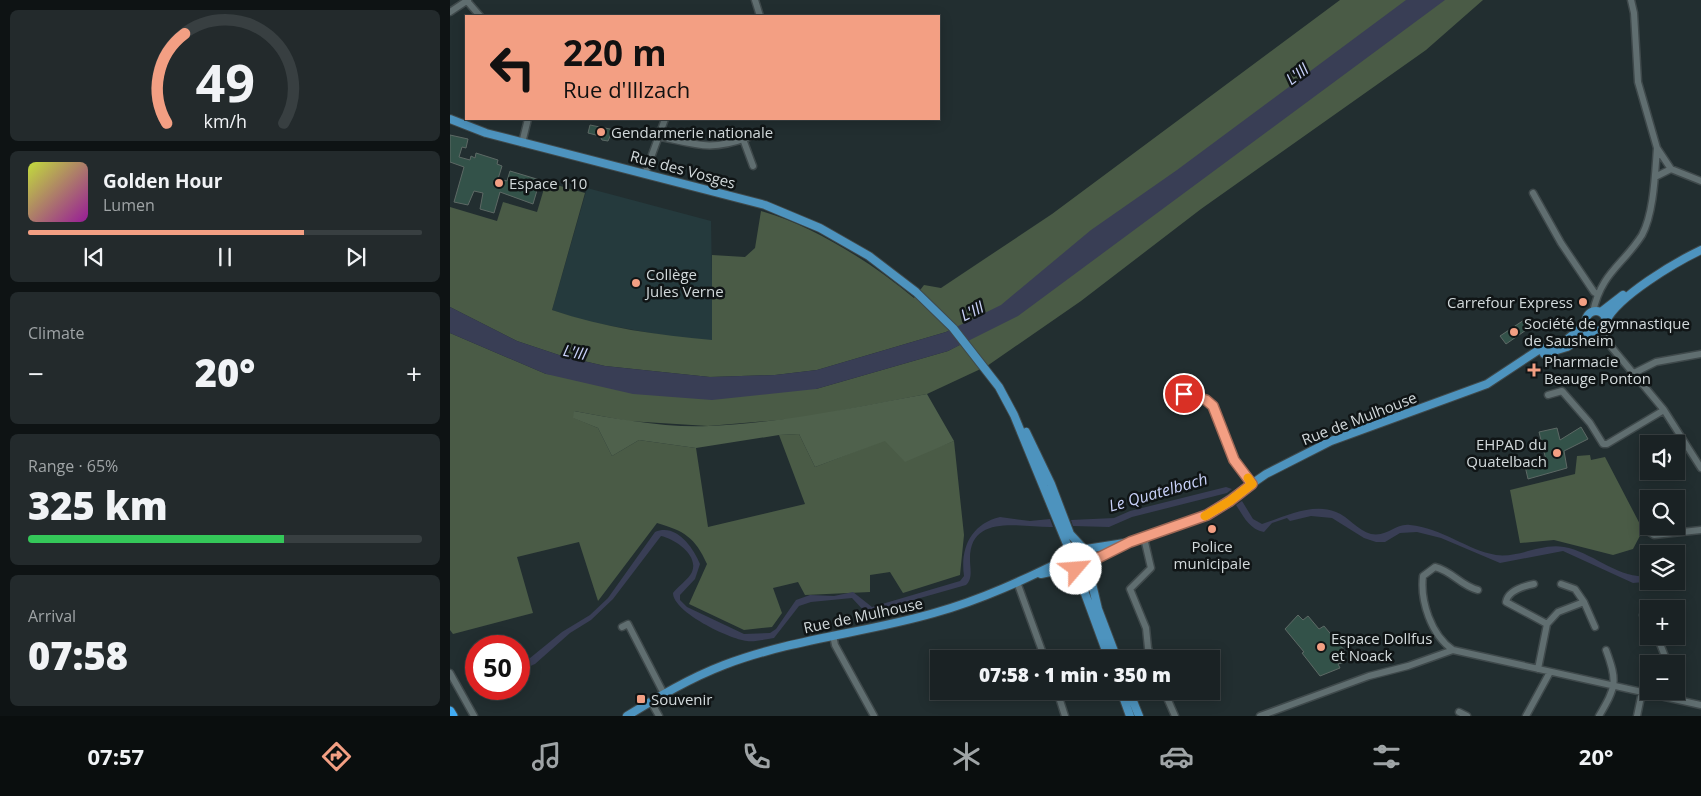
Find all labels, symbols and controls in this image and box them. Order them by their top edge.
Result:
text: 220 m [563,29,667,76]
icon: left [480,35,545,100]
text: 49 [195,46,255,117]
water label: L'Ill [1281,58,1314,90]
text: Rue d'Illzach [563,74,690,104]
text: km/h [203,109,247,133]
place label: Gendarmerie nationale [611,122,773,142]
marker: Gendarmerie nationale [595,126,607,138]
street label: Rue des Vosges [628,145,738,193]
text: Golden Hour [103,168,222,194]
place label: Espace 110 [509,173,587,193]
marker: Espace 110 [493,177,505,189]
text: Lumen [103,194,155,216]
icon: previous [80,243,108,271]
icon: pause [211,243,239,271]
icon: next [342,243,370,271]
place label: Collège Jules Verne [644,264,724,301]
marker: Collège Jules Verne [630,277,642,289]
place label: Carrefour Express [1447,292,1573,312]
water label: L'Ill [957,296,988,326]
marker: Carrefour Express [1577,296,1589,308]
place label: Société de gymnastique de Sausheim [1524,313,1690,350]
text: Climate [28,322,85,344]
marker: Société de gymnastique de Sausheim [1508,326,1520,338]
water label: L'Ill [561,339,590,365]
text: 20° [195,346,255,398]
place label: Pharmacie Beauge Ponton [1544,351,1651,388]
text: − [28,354,44,392]
text: + [406,354,422,392]
marker: Pharmacie Beauge Ponton [1528,364,1540,376]
pin [1163,373,1205,415]
icon: arrive [1170,380,1198,408]
street label: Rue de Mulhouse [1299,387,1419,449]
place label: EHPAD du Quatelbach [1466,434,1547,471]
map controls [1640,435,1685,700]
button: sound [1640,435,1685,480]
marker: EHPAD du Quatelbach [1551,447,1563,459]
text: Range · 65% [28,455,118,477]
water label: Le Quatelbach [1106,467,1210,517]
text: 325 km [28,479,168,531]
button: search [1640,490,1685,535]
marker: Police municipale [1206,523,1218,535]
place label: Police municipale [1174,536,1250,573]
position arrow [1049,542,1101,594]
button: layers [1640,545,1685,590]
street label: Rue de Mulhouse [801,593,925,637]
button: + [1640,600,1685,645]
text: Arrival [28,605,76,627]
place label: Espace Dollfus et Noack [1331,628,1432,665]
text: 07:58 [28,629,128,681]
speed limit sign: 50 [465,635,530,700]
marker: Espace Dollfus et Noack [1315,641,1327,653]
button: − [1640,655,1685,700]
text: 07:58 · 1 min · 350 m [979,662,1171,688]
place label: Souvenir [651,689,712,709]
marker: Souvenir [635,693,647,705]
icon: directions [319,739,354,774]
icon: music [529,739,564,774]
icon: phone [739,739,774,774]
icon: climate [949,739,984,774]
icon: car [1159,739,1194,774]
icon: filters [1369,739,1404,774]
text: 07:57 [87,741,144,771]
text: 20° [1579,741,1613,771]

